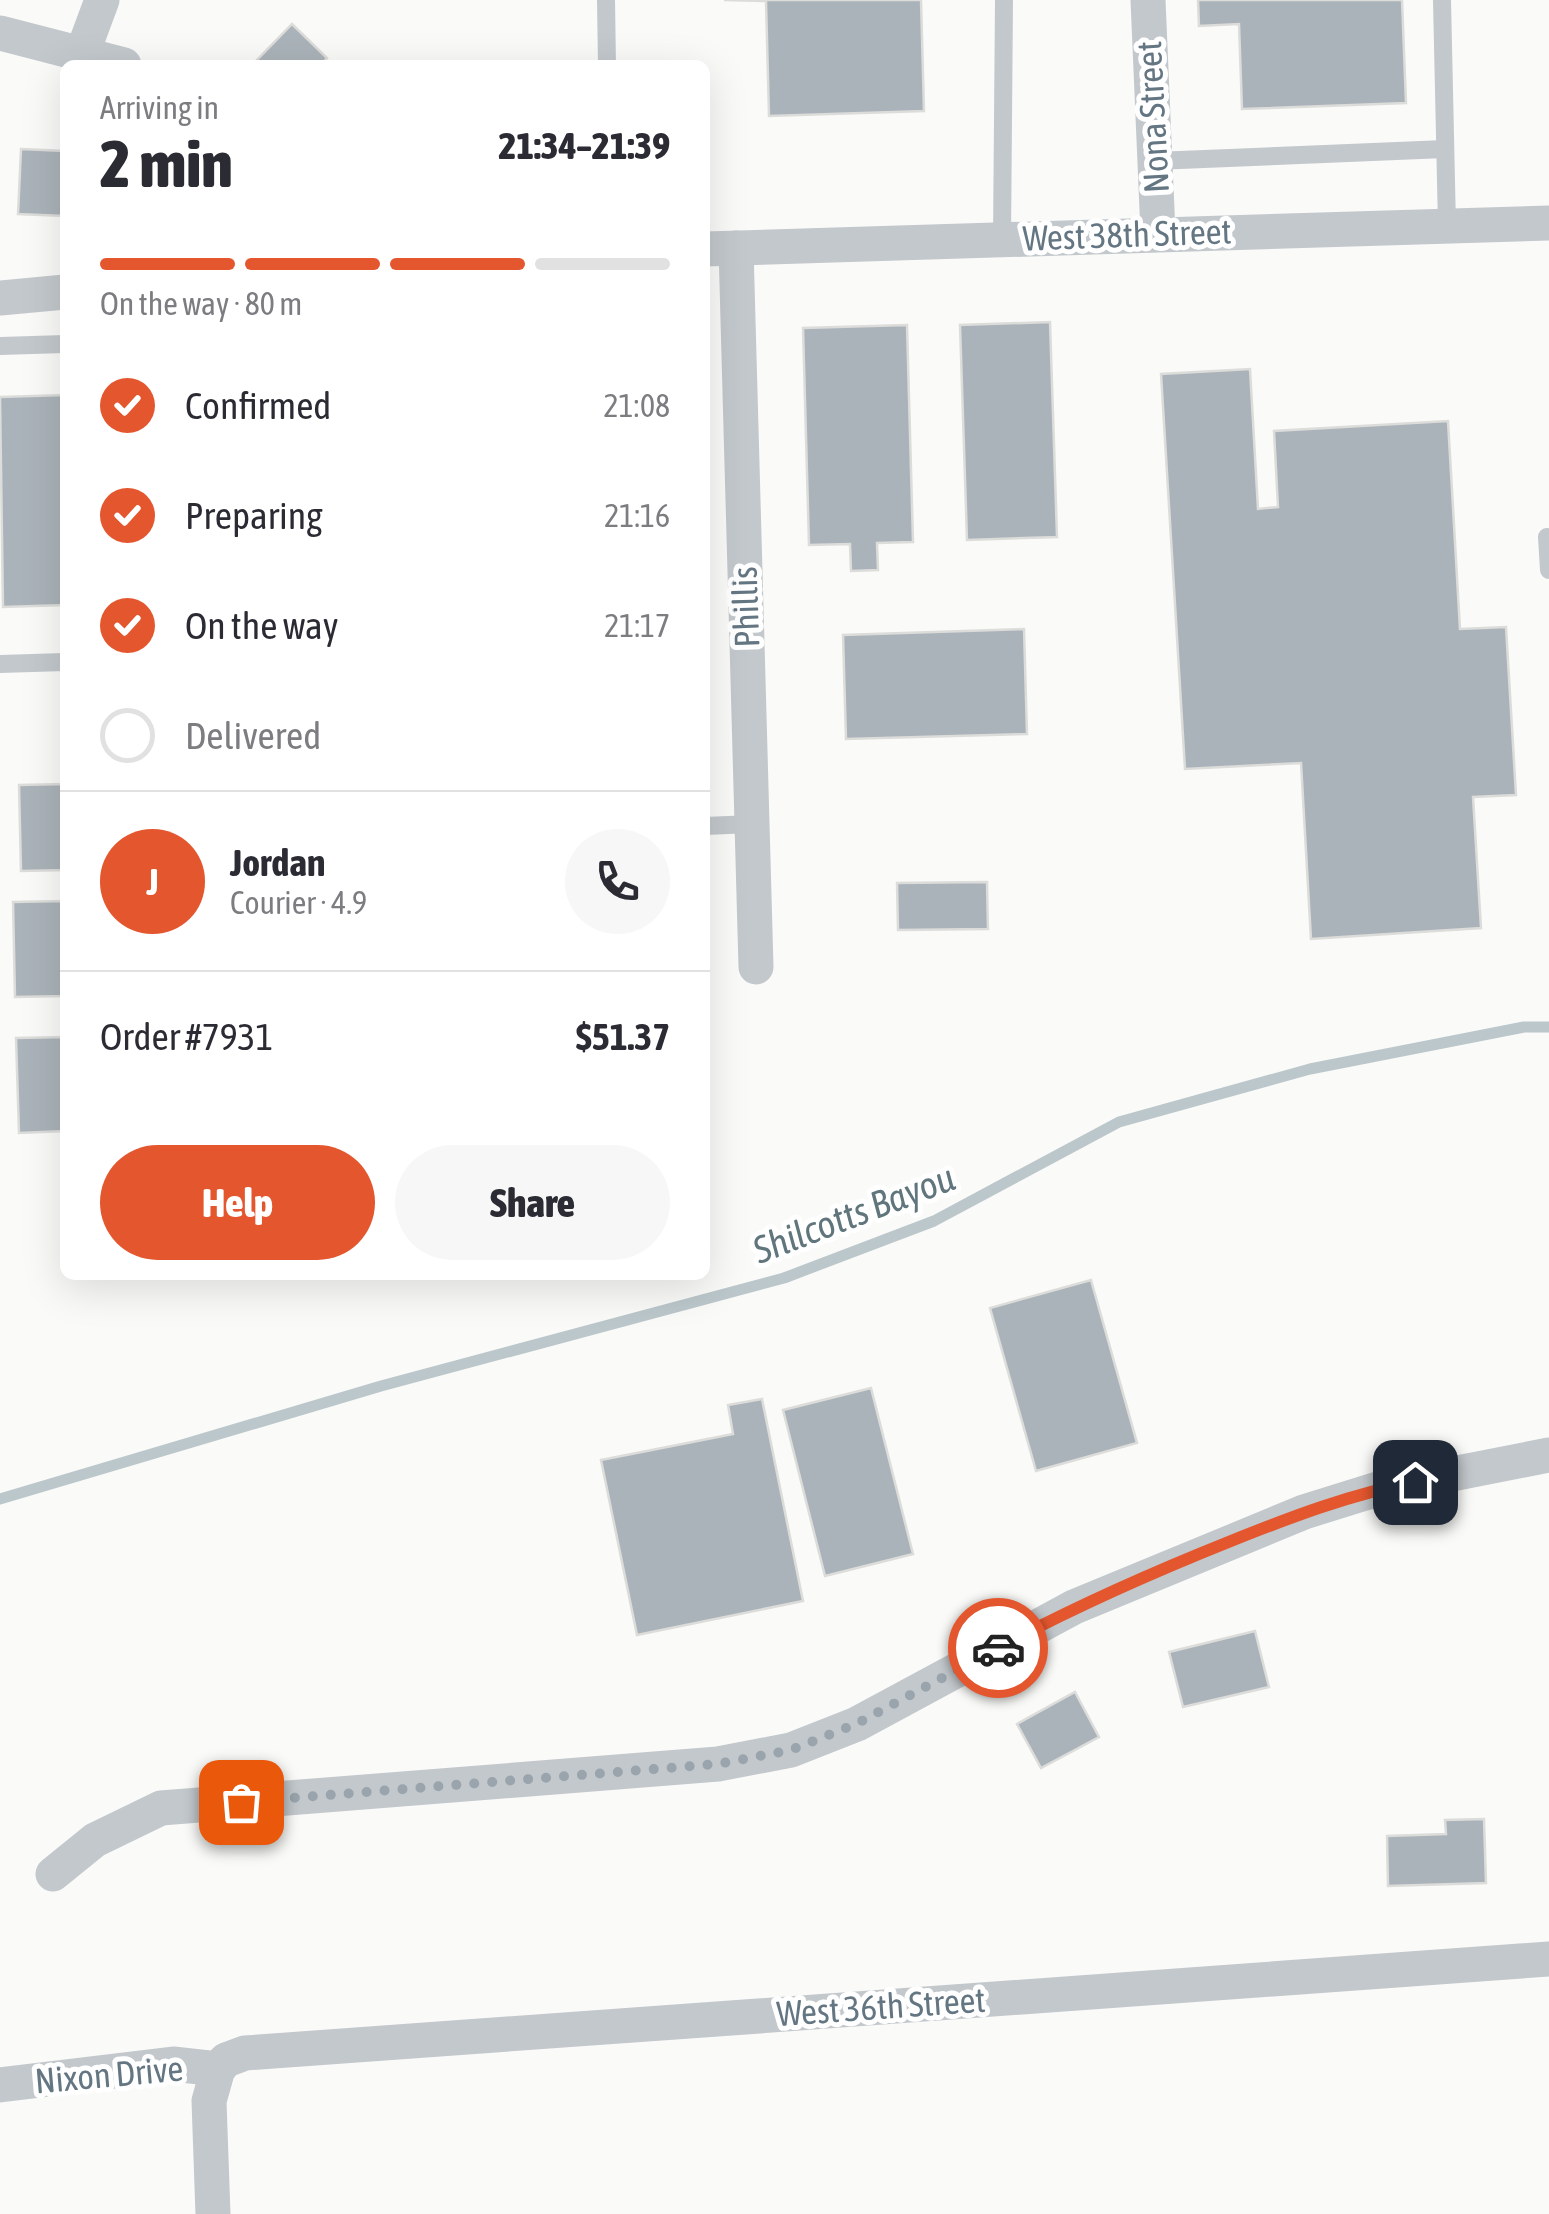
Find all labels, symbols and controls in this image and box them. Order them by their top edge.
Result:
street label: Nona Street [1128,40,1176,194]
text: Arriving in [100,89,219,126]
text: 21:34–21:39 [498,124,670,167]
text: 2 min [100,126,233,201]
street label: West 38th Street [1022,210,1232,258]
text: On the way · 80 m [100,285,302,322]
icon: check [100,378,155,433]
text: Confirmed [185,384,331,427]
text: 21:08 [604,387,670,424]
icon: check [100,488,155,543]
text: Preparing [185,494,323,537]
text: 21:16 [604,497,670,534]
street label: Phillis [724,566,766,648]
icon: check [100,598,155,653]
text: On the way [185,604,338,647]
text: 21:17 [604,607,670,644]
text: Delivered [185,714,321,757]
button: phone [565,829,670,934]
text: Jordan [230,841,325,884]
text: J [146,860,159,903]
text: Courier · 4.9 [230,884,367,921]
text: Order #7931 [100,1015,273,1058]
text: $51.37 [576,1015,670,1058]
button: Help [100,1145,375,1260]
button: Share [395,1145,670,1260]
water label: Shilcotts Bayou [746,1155,961,1272]
pin [1373,1440,1458,1525]
icon: home [1388,1455,1443,1510]
courier [948,1598,1048,1698]
icon: car [971,1621,1026,1676]
pin [199,1760,284,1845]
icon: bag [214,1775,269,1830]
street label: West 36th Street [775,1979,987,2033]
street label: Nixon Drive [33,2048,185,2100]

